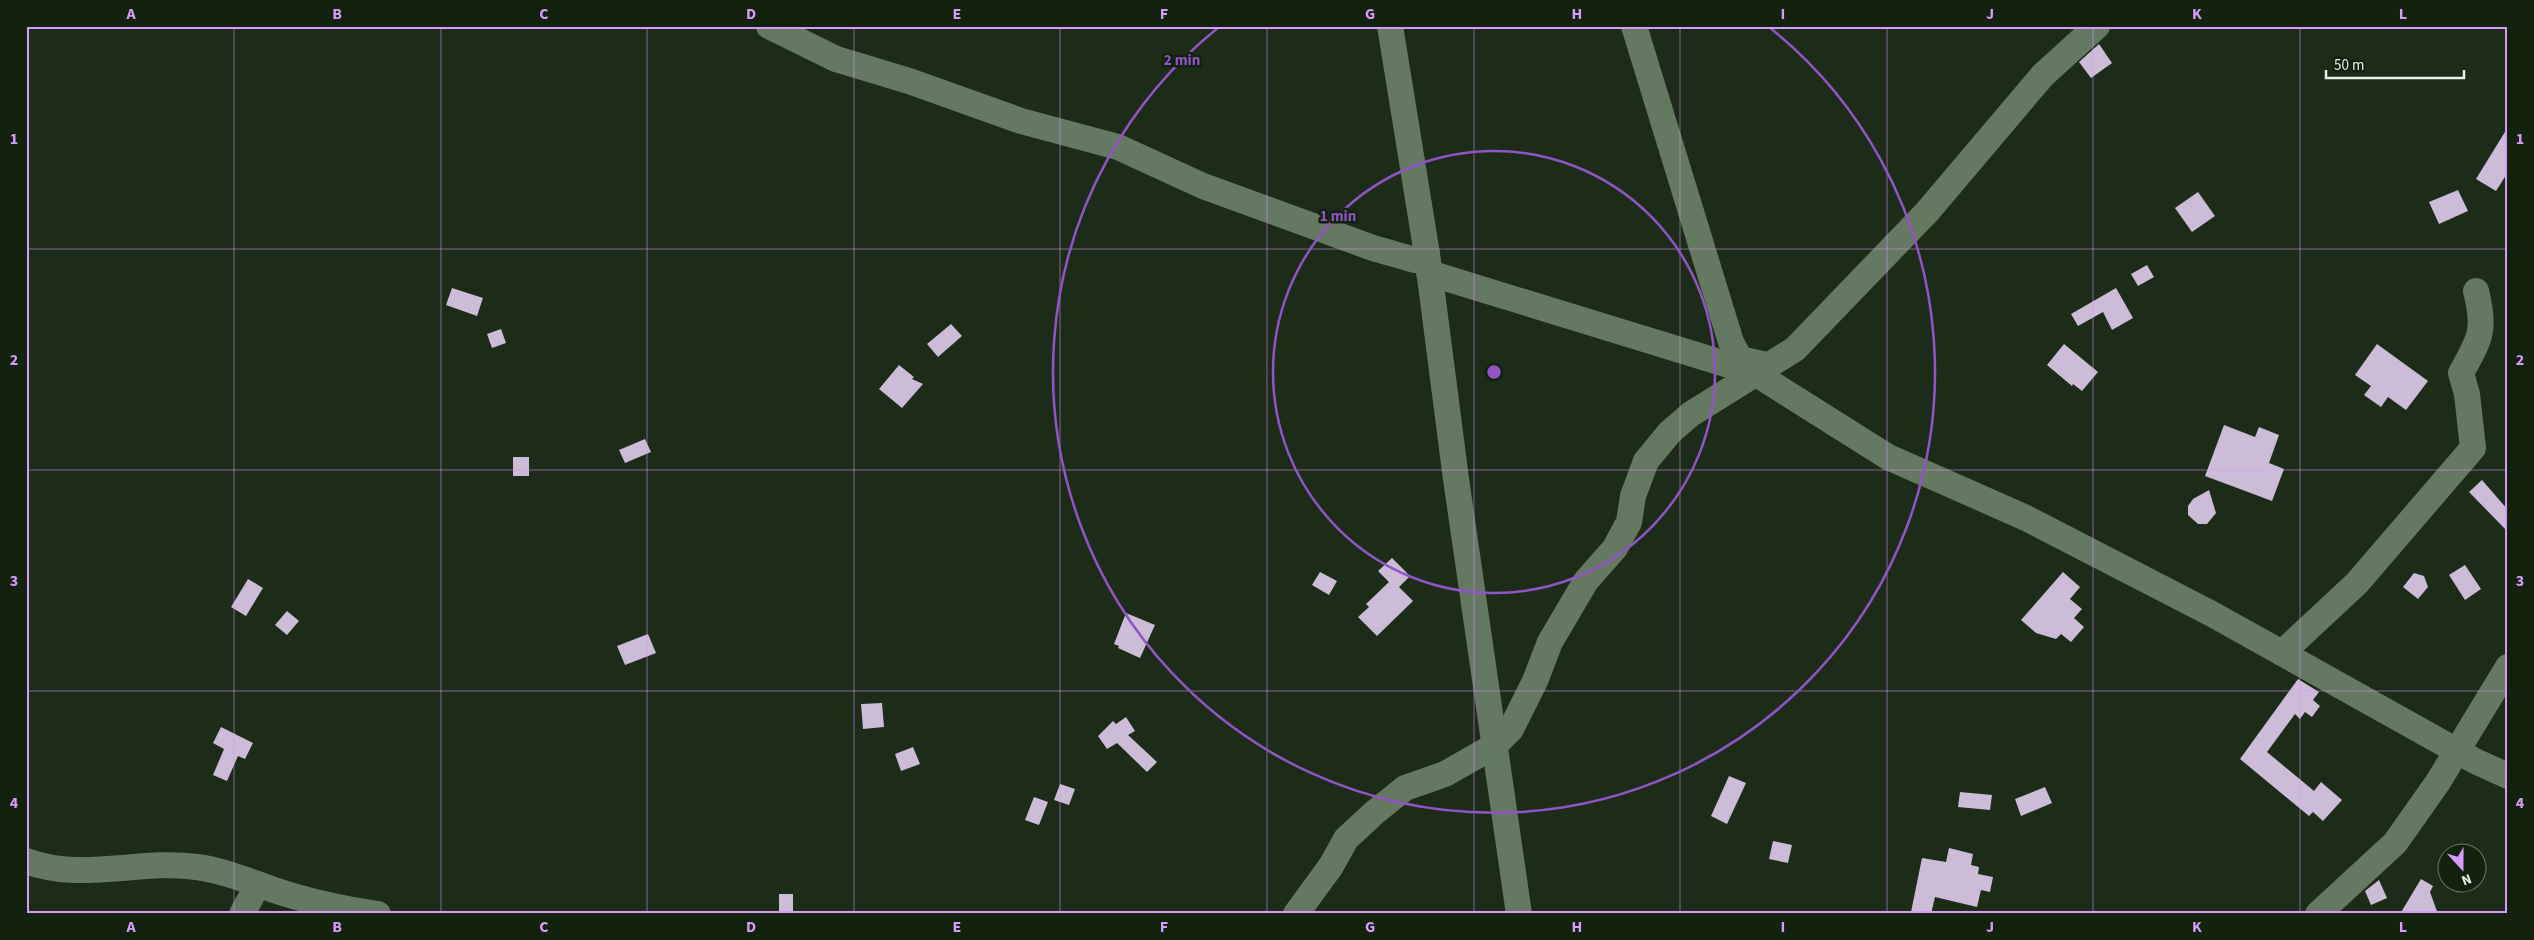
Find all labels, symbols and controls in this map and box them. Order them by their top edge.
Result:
text: A [125,3,136,25]
text: B [332,3,342,25]
text: C [539,3,549,25]
text: D [746,3,756,25]
text: E [953,3,961,25]
text: F [1160,3,1168,25]
text: G [1365,3,1375,25]
text: H [1572,3,1582,25]
text: I [1781,3,1785,25]
text: J [1986,3,1994,25]
text: K [2192,3,2202,25]
text: L [2399,3,2407,25]
scale bar [2326,48,2464,80]
text: 2 min [1164,50,1200,71]
text: 50 m [2334,55,2364,76]
text: 1 [10,128,18,150]
text: 1 [2516,128,2524,150]
text: 1 min [1320,206,1356,227]
text: 2 [10,349,18,371]
text: 2 [2516,349,2524,371]
centre of rings [1485,363,1503,381]
text: 3 [10,570,18,592]
text: 3 [2516,570,2524,592]
text: 4 [10,792,19,814]
text: 4 [2516,792,2525,814]
north arrow [2436,842,2486,892]
text: N [2458,868,2474,890]
text: A [125,916,136,938]
text: B [332,916,342,938]
text: C [539,916,549,938]
text: D [746,916,756,938]
text: E [953,916,961,938]
text: F [1160,916,1168,938]
text: G [1365,916,1375,938]
text: H [1572,916,1582,938]
text: I [1781,916,1785,938]
text: J [1986,916,1994,938]
text: K [2192,916,2202,938]
text: L [2399,916,2407,938]

